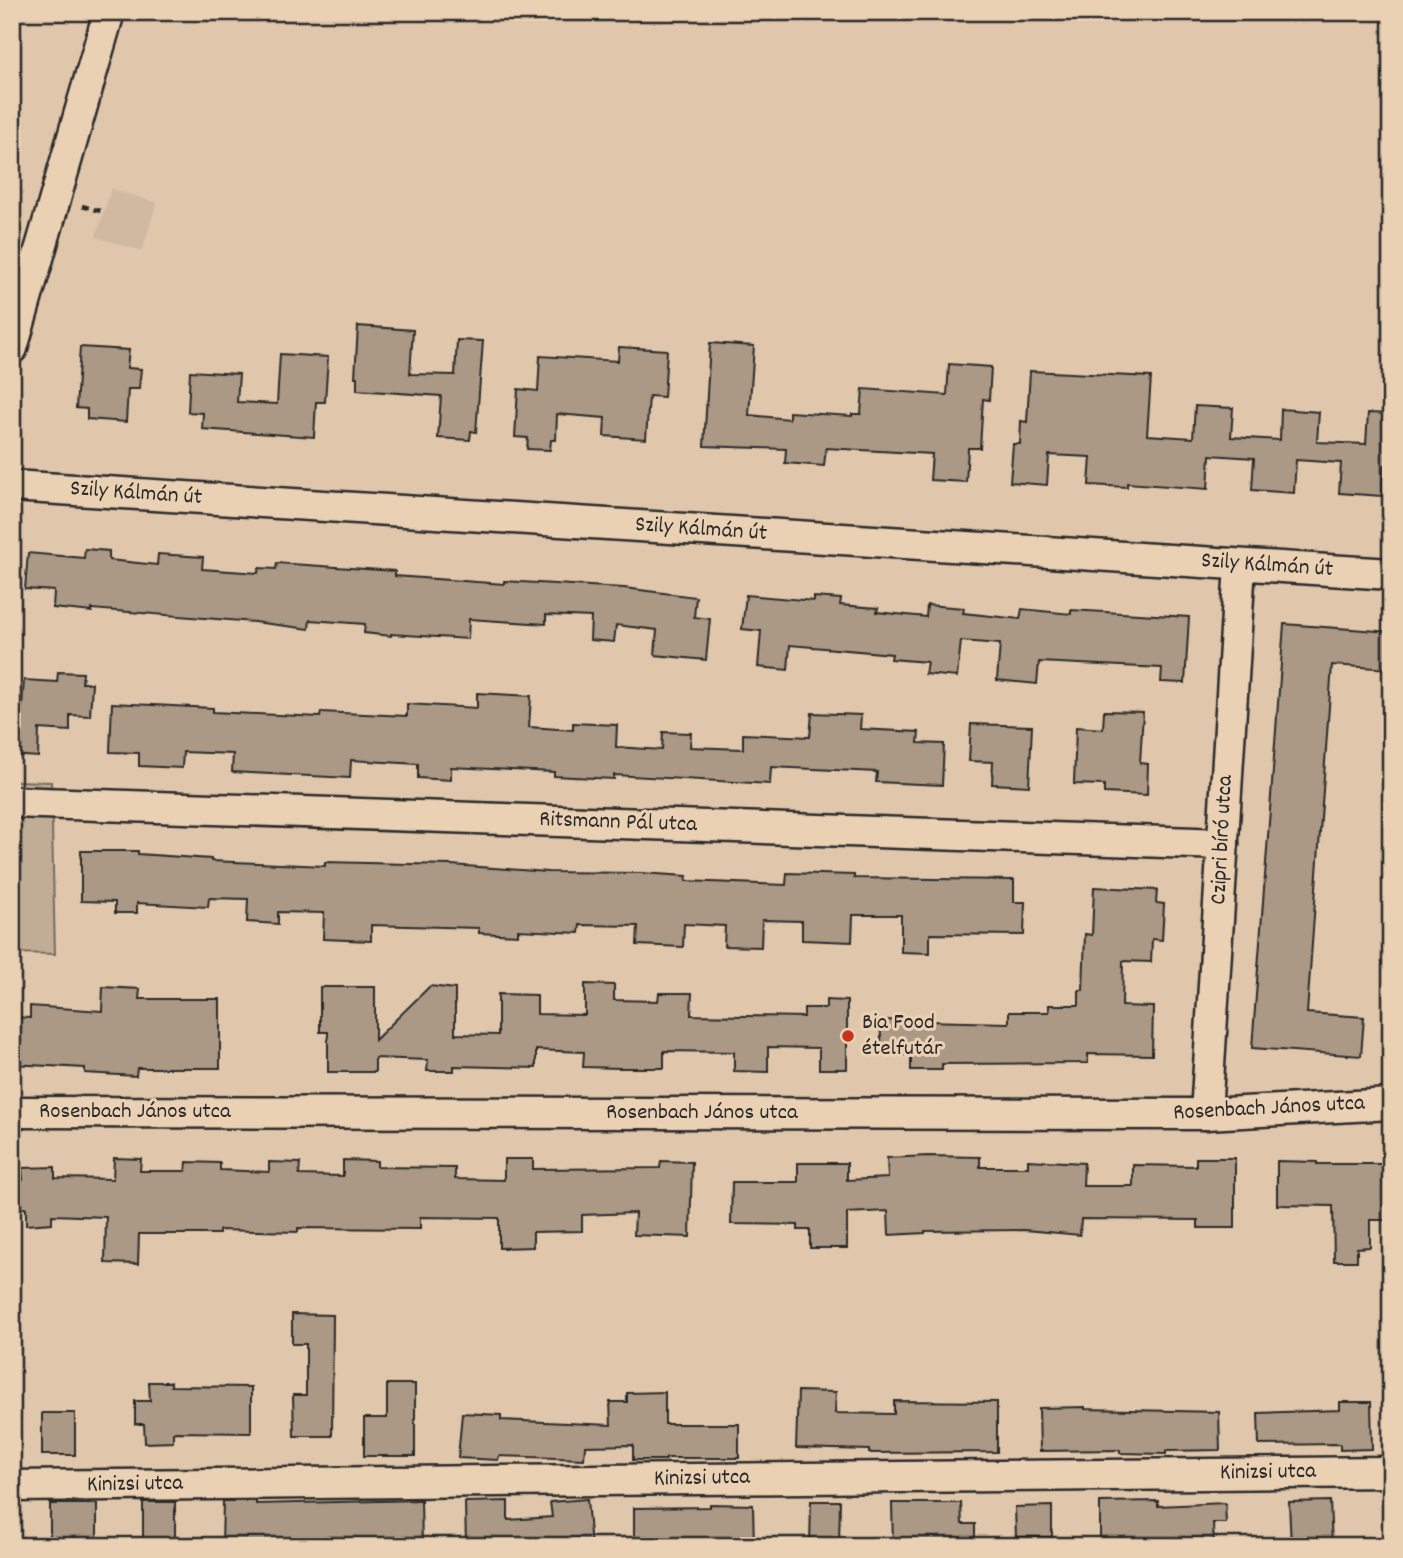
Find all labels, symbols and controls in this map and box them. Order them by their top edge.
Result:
street label: Szily Kálmán út [69,473,203,515]
street label: Szily Kálmán út [634,509,768,551]
street label: Szily Kálmán út [1200,545,1334,587]
street label: Czipri bíró utca [1203,773,1243,906]
street label: Ritsmann Pál utca [539,804,699,842]
place label: Bia Food ételfutár [862,1007,943,1066]
marker: Bia Food ételfutár [840,1028,856,1044]
street label: Rosenbach János utca [1172,1087,1367,1130]
street label: Rosenbach János utca [39,1096,232,1129]
street label: Rosenbach János utca [606,1097,799,1130]
street label: Kinizsi utca [1220,1456,1317,1490]
street label: Kinizsi utca [654,1462,751,1496]
street label: Kinizsi utca [87,1468,184,1502]

